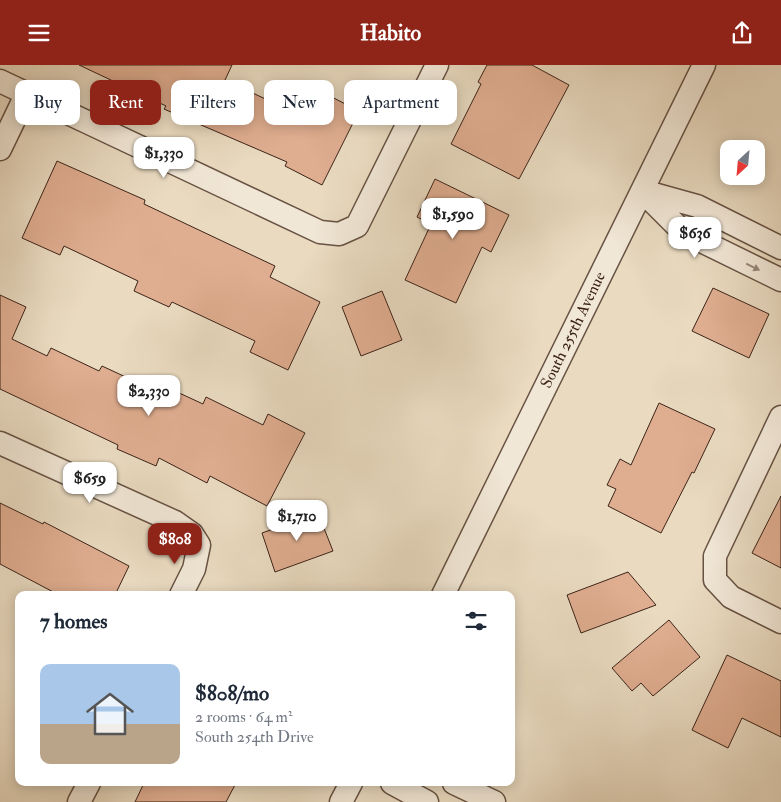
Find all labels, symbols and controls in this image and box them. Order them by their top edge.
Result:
icon: menu [25,19,53,47]
text: Habito [360,19,421,47]
icon: share [728,19,756,47]
chip: Buy [15,80,80,125]
chip: Rent [90,80,161,125]
chip: Filters [171,80,254,125]
chip: New [264,80,334,125]
chip: Apartment [344,80,457,125]
pin: $1,330 [123,137,205,179]
north arrow [720,140,765,185]
map controls [720,140,765,185]
text: $1,330 [144,143,184,163]
pin: $1,590 [412,197,494,240]
text: $1,590 [432,204,474,224]
pin: $636 [665,217,725,259]
text: $636 [679,223,711,243]
one-way arrow [746,263,760,271]
street label: South 255th Avenue [536,268,610,392]
pin: $2,330 [108,375,190,417]
text: $2,330 [128,381,170,401]
pin: $659 [60,461,120,504]
text: $659 [74,468,106,488]
pin: $1,710 [256,499,338,542]
text: $1,710 [277,506,317,526]
pin: $808 [145,523,205,565]
text: $808 [159,529,191,549]
icon: filters [462,607,490,635]
text: 7 homes [40,608,107,635]
text: $808/mo [195,680,269,707]
icon: home [80,684,140,744]
text: 2 rooms · 64 m² [195,707,293,727]
text: South 254th Drive [195,727,314,747]

